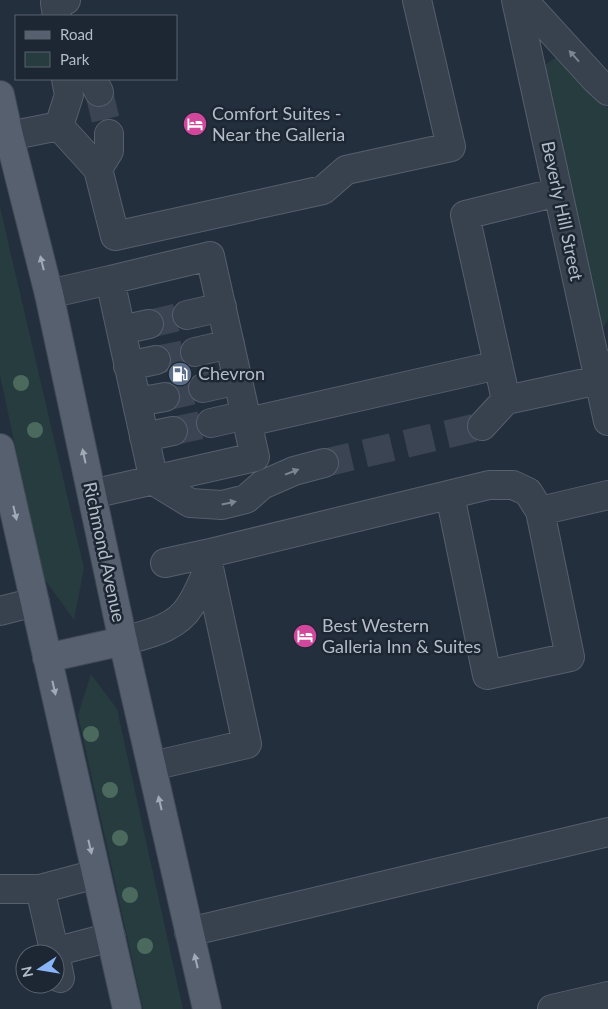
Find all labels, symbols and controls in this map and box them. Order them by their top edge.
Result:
legend [15,15,178,80]
text: Road [60,25,93,43]
text: Park [60,50,90,68]
one-way arrow [568,50,580,62]
place label: Comfort Suites - Near the Galleria [212,102,345,145]
hotel icon: Comfort Suites - Near the Galleria [182,111,208,137]
street label: Beverly Hill Street [537,139,589,283]
one-way arrow [37,256,45,271]
fuel station icon: Chevron [167,361,193,387]
place label: Chevron [198,362,265,384]
one-way arrow [79,448,87,464]
one-way arrow [285,468,300,476]
street label: Richmond Avenue [79,480,131,624]
one-way arrow [221,499,236,507]
one-way arrow [11,505,19,520]
place label: Best Western Galleria Inn & Suites [322,614,481,657]
hotel icon: Best Western Galleria Inn & Suites [292,623,318,649]
one-way arrow [50,681,58,696]
one-way arrow [156,795,164,811]
one-way arrow [86,839,94,854]
north arrow [15,944,65,994]
one-way arrow [192,954,200,969]
text: N [17,965,36,979]

